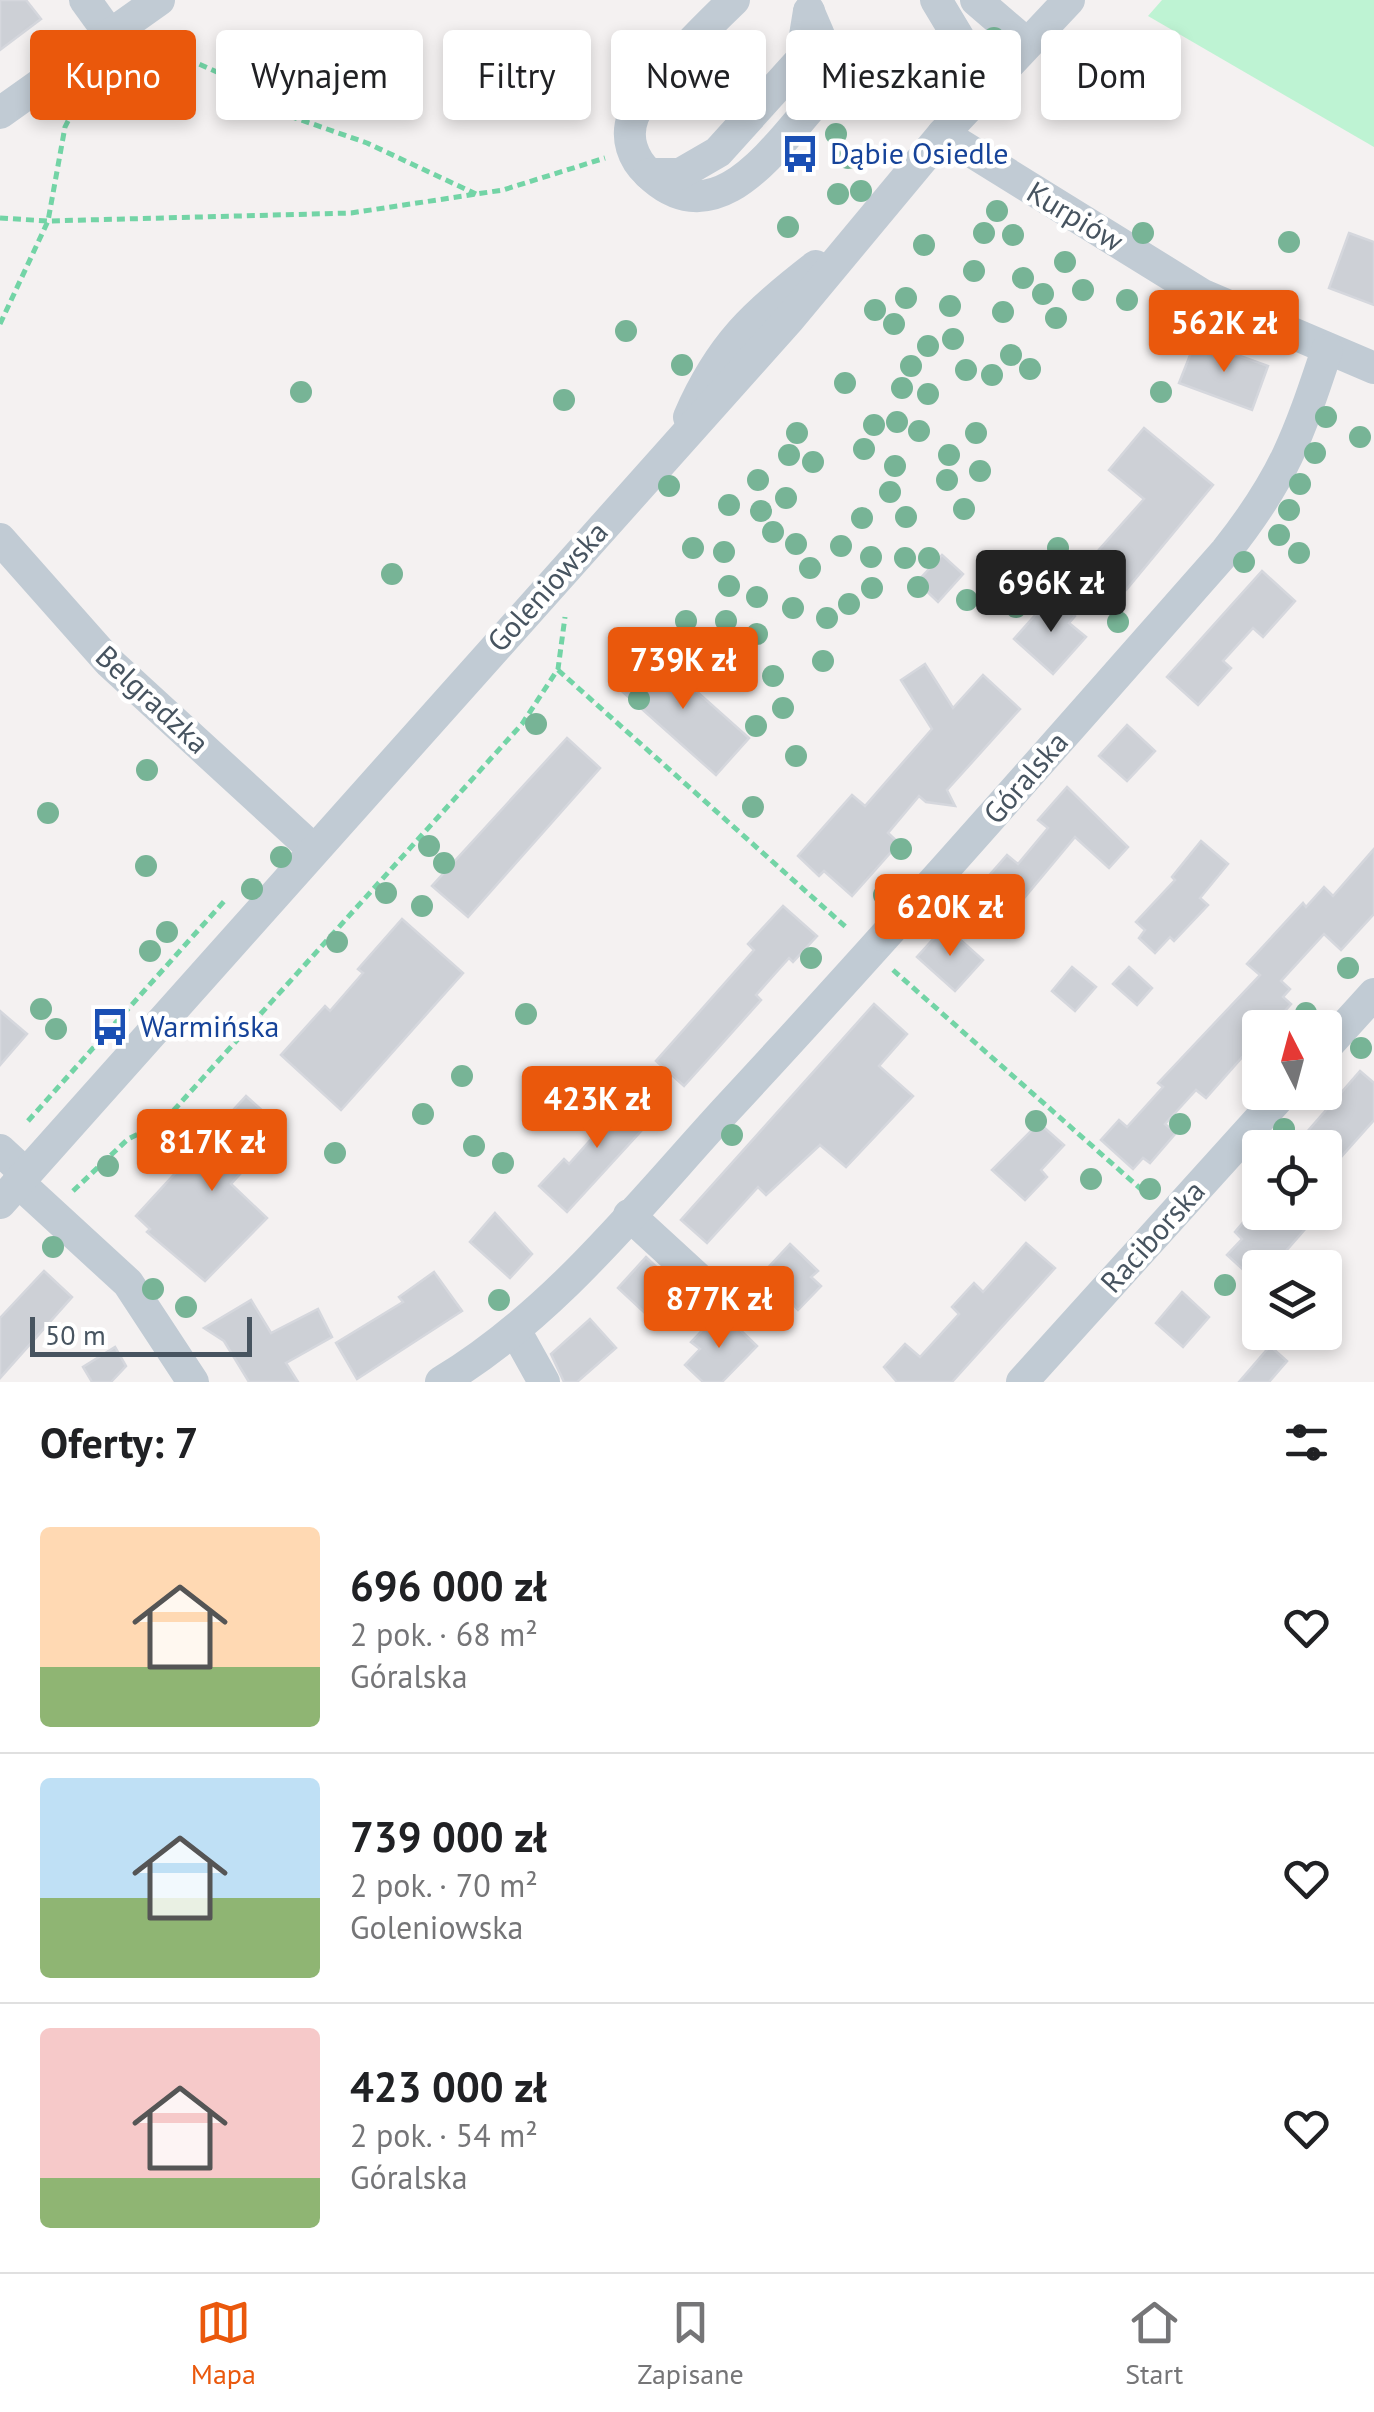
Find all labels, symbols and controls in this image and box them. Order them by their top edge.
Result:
chip: Kupno [30,30,196,120]
chip: Wynajem [216,30,423,120]
chip: Filtry [443,30,591,120]
chip: Nowe [611,30,766,120]
chip: Mieszkanie [786,30,1021,120]
chip: Dom [1041,30,1181,120]
bus stop icon: Dąbie Osiedle [779,133,821,175]
place label: Dąbie Osiedle [830,133,1009,172]
street label: Kurpiów [1020,172,1131,260]
pin: 562K zł [1132,290,1316,375]
text: 562K zł [1171,301,1277,343]
street label: Goleniowska [478,513,616,659]
pin: 696K zł [959,550,1143,635]
text: 696K zł [998,561,1104,603]
pin: 739K zł [591,627,775,712]
street label: Belgradzka [88,636,218,761]
text: 739K zł [630,638,736,680]
street label: Góralska [974,723,1076,831]
pin: 620K zł [858,874,1042,959]
text: 620K zł [897,885,1003,927]
bus stop icon: Warmińska [89,1006,131,1048]
place label: Warmińska [140,1006,279,1045]
north arrow [1242,1010,1342,1110]
map controls [1242,1010,1342,1350]
pin: 423K zł [505,1066,689,1151]
text: 423K zł [544,1077,650,1119]
pin: 817K zł [120,1109,304,1194]
text: 817K zł [159,1120,265,1162]
button: locate [1242,1130,1342,1230]
street label: Raciborska [1091,1172,1213,1300]
button: layers [1242,1250,1342,1350]
pin: 877K zł [627,1266,811,1351]
text: 877K zł [666,1277,772,1319]
scale bar [30,1312,252,1356]
text: 50 m [45,1316,106,1353]
text: Oferty: 7 [40,1415,198,1470]
icon: filters [1279,1415,1334,1470]
text: 696 000 zł [350,1558,547,1613]
icon: home [120,1567,240,1687]
icon: heart [1279,1600,1334,1655]
text: 2 pok. · 68 m² [350,1613,538,1655]
text: Góralska [350,1655,468,1697]
text: 739 000 zł [350,1809,547,1864]
icon: home [120,1818,240,1938]
icon: heart [1279,1851,1334,1906]
text: 2 pok. · 70 m² [350,1864,538,1906]
text: Goleniowska [350,1906,523,1948]
text: 423 000 zł [350,2059,547,2114]
icon: home [120,2068,240,2188]
icon: heart [1279,2101,1334,2156]
text: 2 pok. · 54 m² [350,2114,538,2156]
text: Góralska [350,2156,468,2198]
tab: Mapa [191,2295,256,2392]
tab: Zapisane [637,2295,744,2392]
tab: Start [1125,2295,1183,2392]

